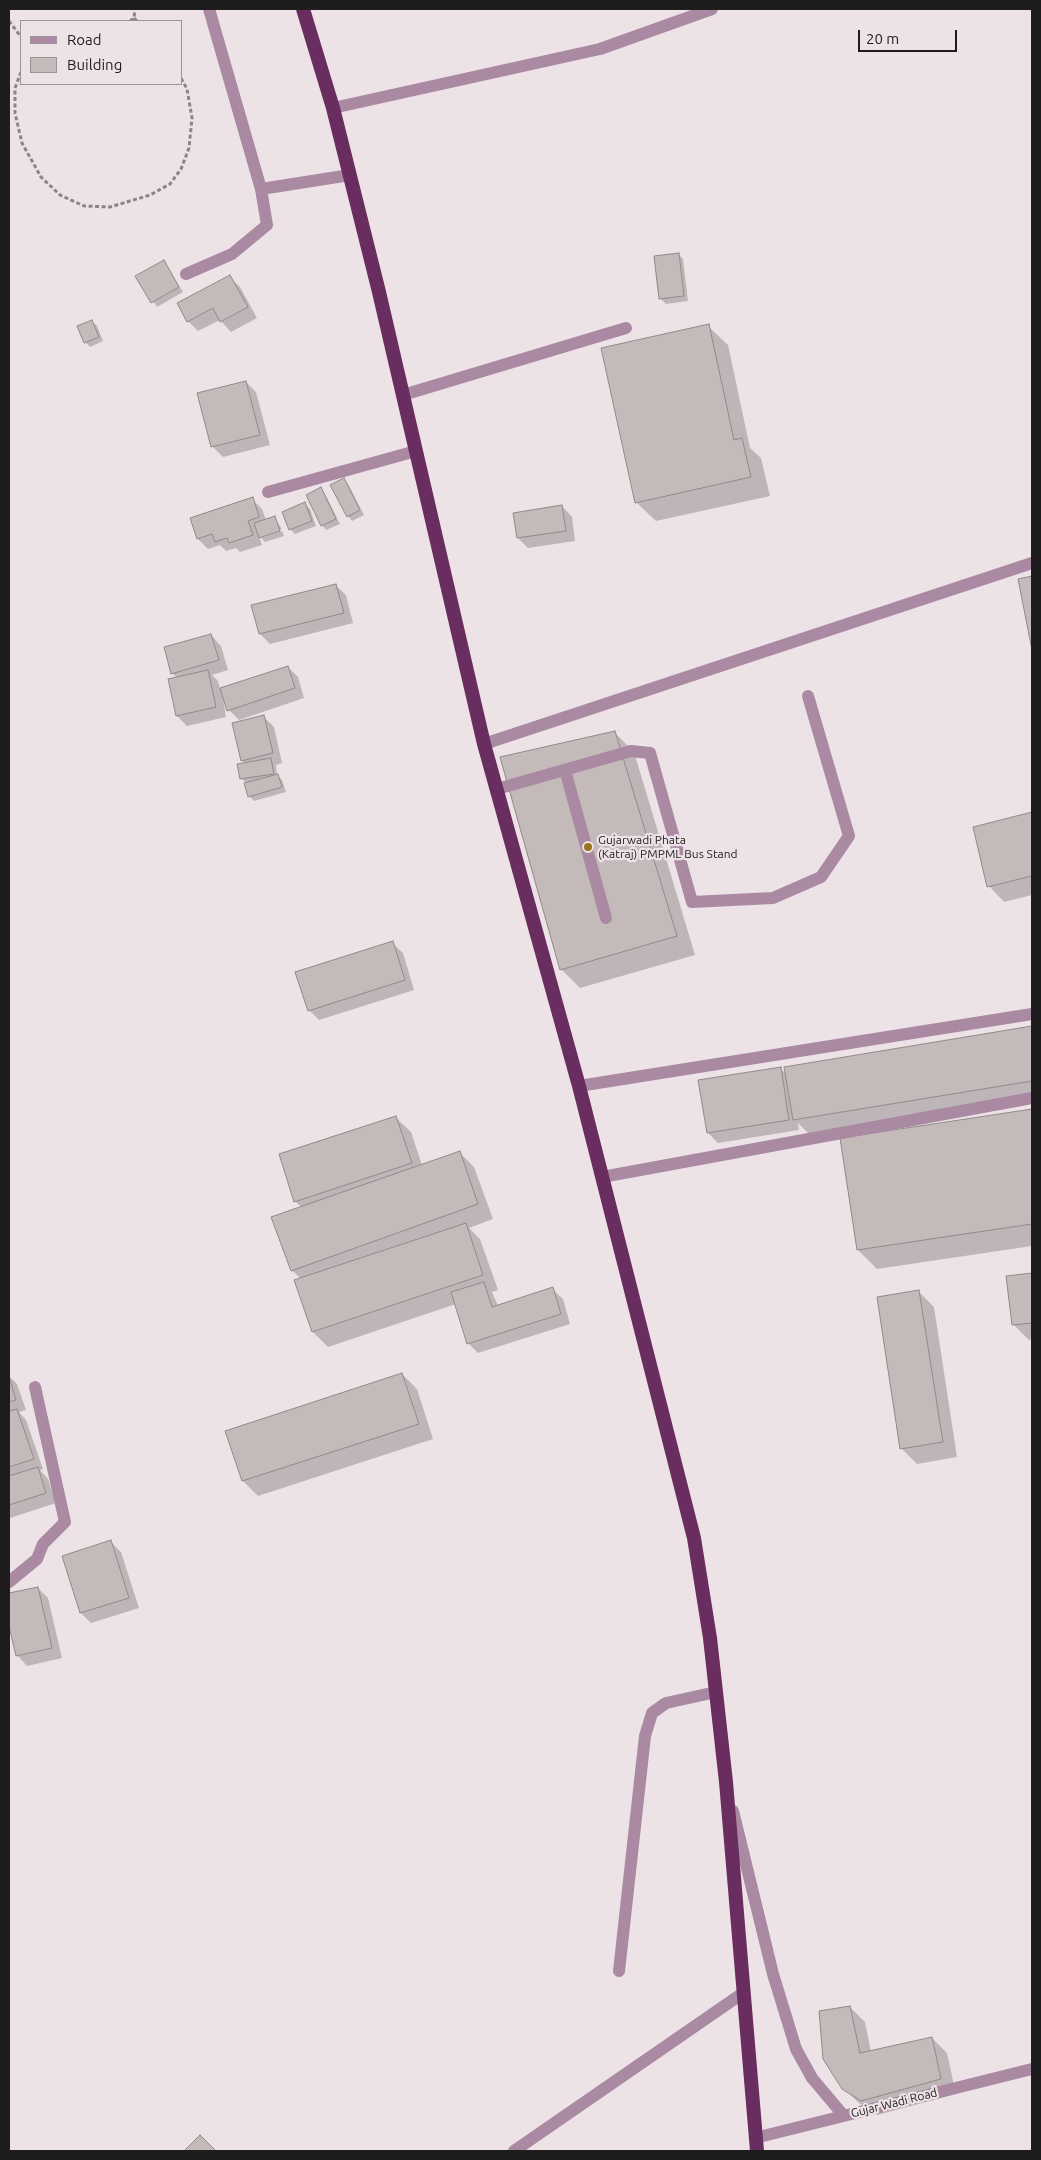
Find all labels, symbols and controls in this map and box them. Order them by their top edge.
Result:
legend [20,20,182,85]
scale bar [861,20,960,52]
text: 20 m [866,30,899,47]
text: Road [67,31,102,48]
text: Building [67,56,122,73]
place label: Gujarwadi Phata (Katraj) PMPML Bus Stand [598,833,738,861]
marker: Gujarwadi Phata (Katraj) PMPML Bus Stand [582,841,594,853]
street label: Gujar Wadi Road [849,2085,939,2121]

